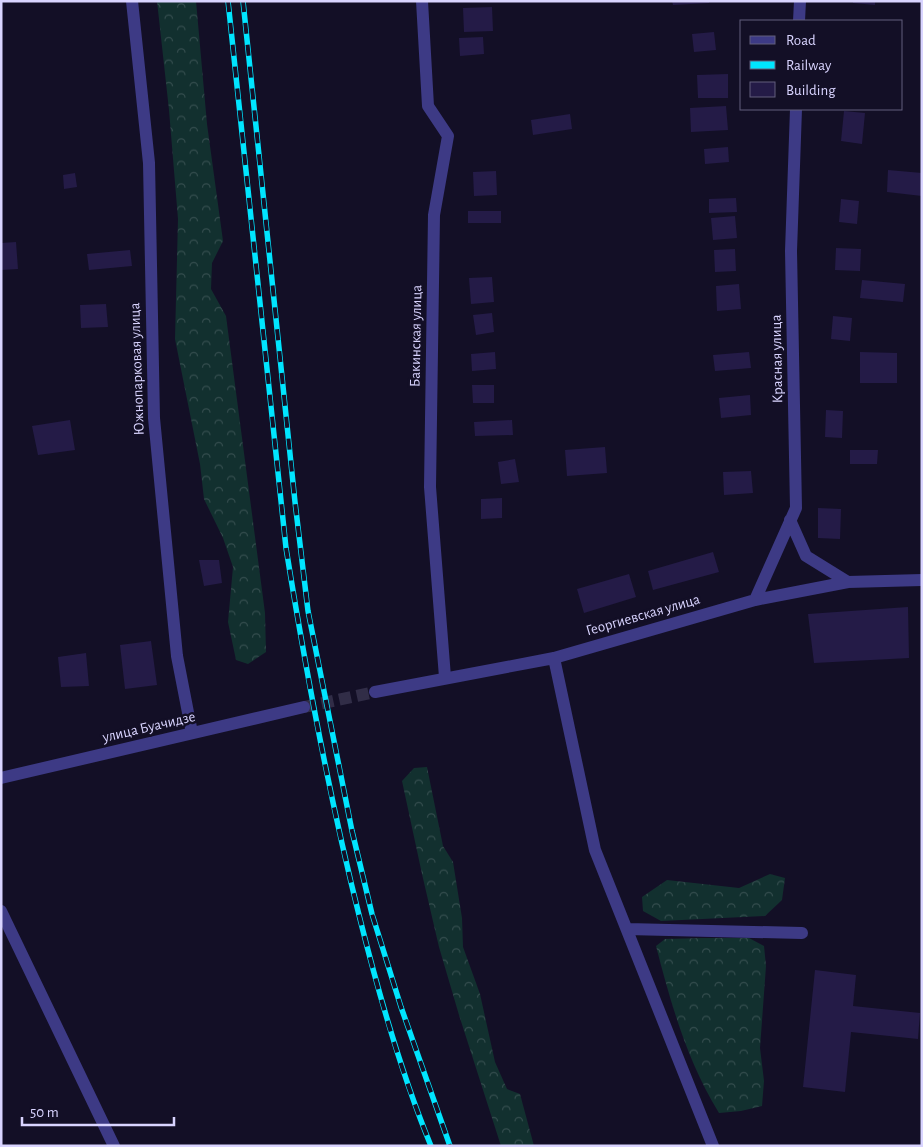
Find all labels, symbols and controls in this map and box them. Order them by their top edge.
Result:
legend [740,20,903,110]
text: Road [786,33,816,48]
text: Railway [786,58,832,73]
text: Building [786,83,836,98]
street label: Бакинская улица [408,285,424,387]
street label: Южнопарковая улица [127,302,147,436]
street label: Красная улица [769,314,785,404]
street label: Георгиевская улица [584,591,702,638]
street label: улица Буачидзе [100,709,197,745]
scale bar [22,1094,175,1126]
text: 50 m [30,1105,59,1120]

